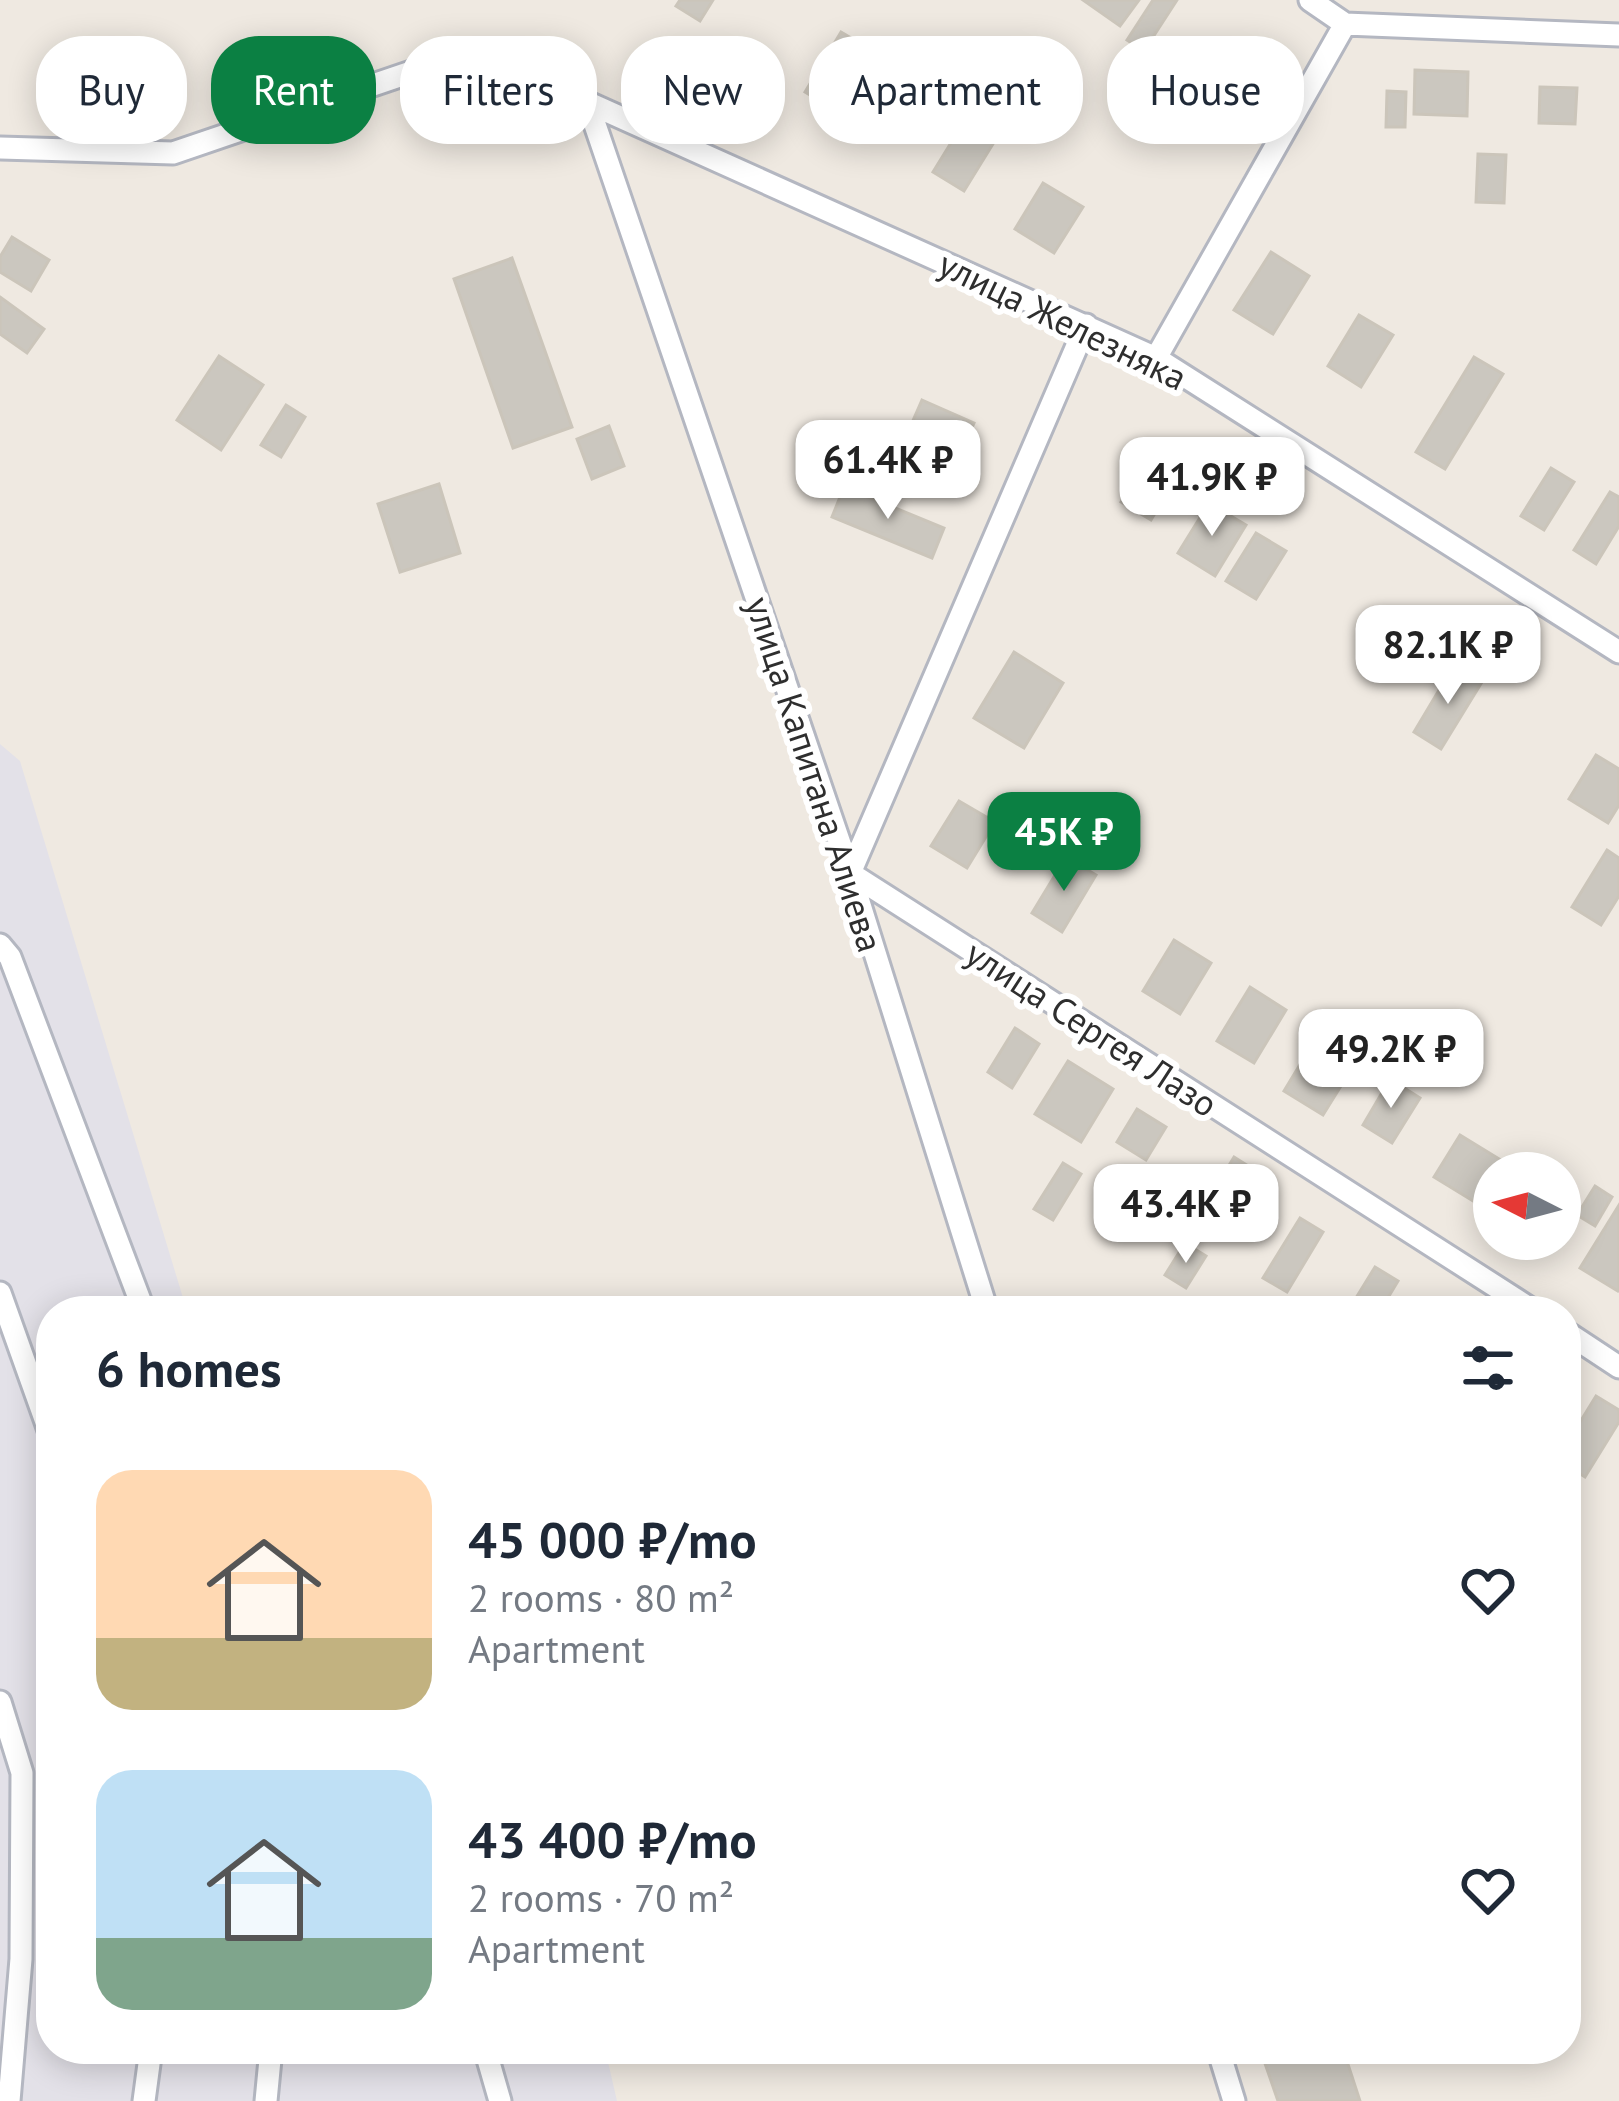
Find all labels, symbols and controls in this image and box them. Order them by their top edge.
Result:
chip: Buy [36,36,187,144]
chip: Rent [211,36,376,144]
chip: Filters [400,36,597,144]
chip: New [621,36,785,144]
chip: Apartment [809,36,1083,144]
chip: House [1107,36,1304,144]
street label: улица Железняка [931,240,1195,400]
pin: 61.4K ₽ [777,420,999,522]
text: 61.4K ₽ [823,433,953,484]
pin: 41.9K ₽ [1101,437,1323,539]
text: 41.9K ₽ [1147,450,1277,501]
street label: улица Капитана Алиева [735,590,895,958]
pin: 82.1K ₽ [1337,605,1559,707]
text: 82.1K ₽ [1383,618,1513,669]
pin: 45K ₽ [980,792,1148,894]
text: 45K ₽ [1014,805,1114,856]
street label: улица Сергея Лазо [957,929,1227,1127]
pin: 49.2K ₽ [1280,1009,1502,1111]
text: 49.2K ₽ [1326,1022,1456,1073]
north arrow [1473,1152,1581,1260]
map controls [1473,1152,1581,1260]
pin: 43.4K ₽ [1075,1164,1297,1266]
text: 43.4K ₽ [1121,1177,1251,1228]
text: 6 homes [96,1335,282,1401]
icon: filters [1455,1335,1521,1401]
text: 45 000 ₽/mo [468,1506,757,1572]
icon: home [192,1518,336,1662]
icon: heart [1455,1557,1521,1623]
text: 2 rooms · 80 m² [468,1572,734,1623]
text: Apartment [468,1623,645,1674]
text: 43 400 ₽/mo [468,1806,757,1872]
icon: home [192,1818,336,1962]
icon: heart [1455,1857,1521,1923]
text: 2 rooms · 70 m² [468,1872,734,1923]
text: Apartment [468,1923,645,1974]

